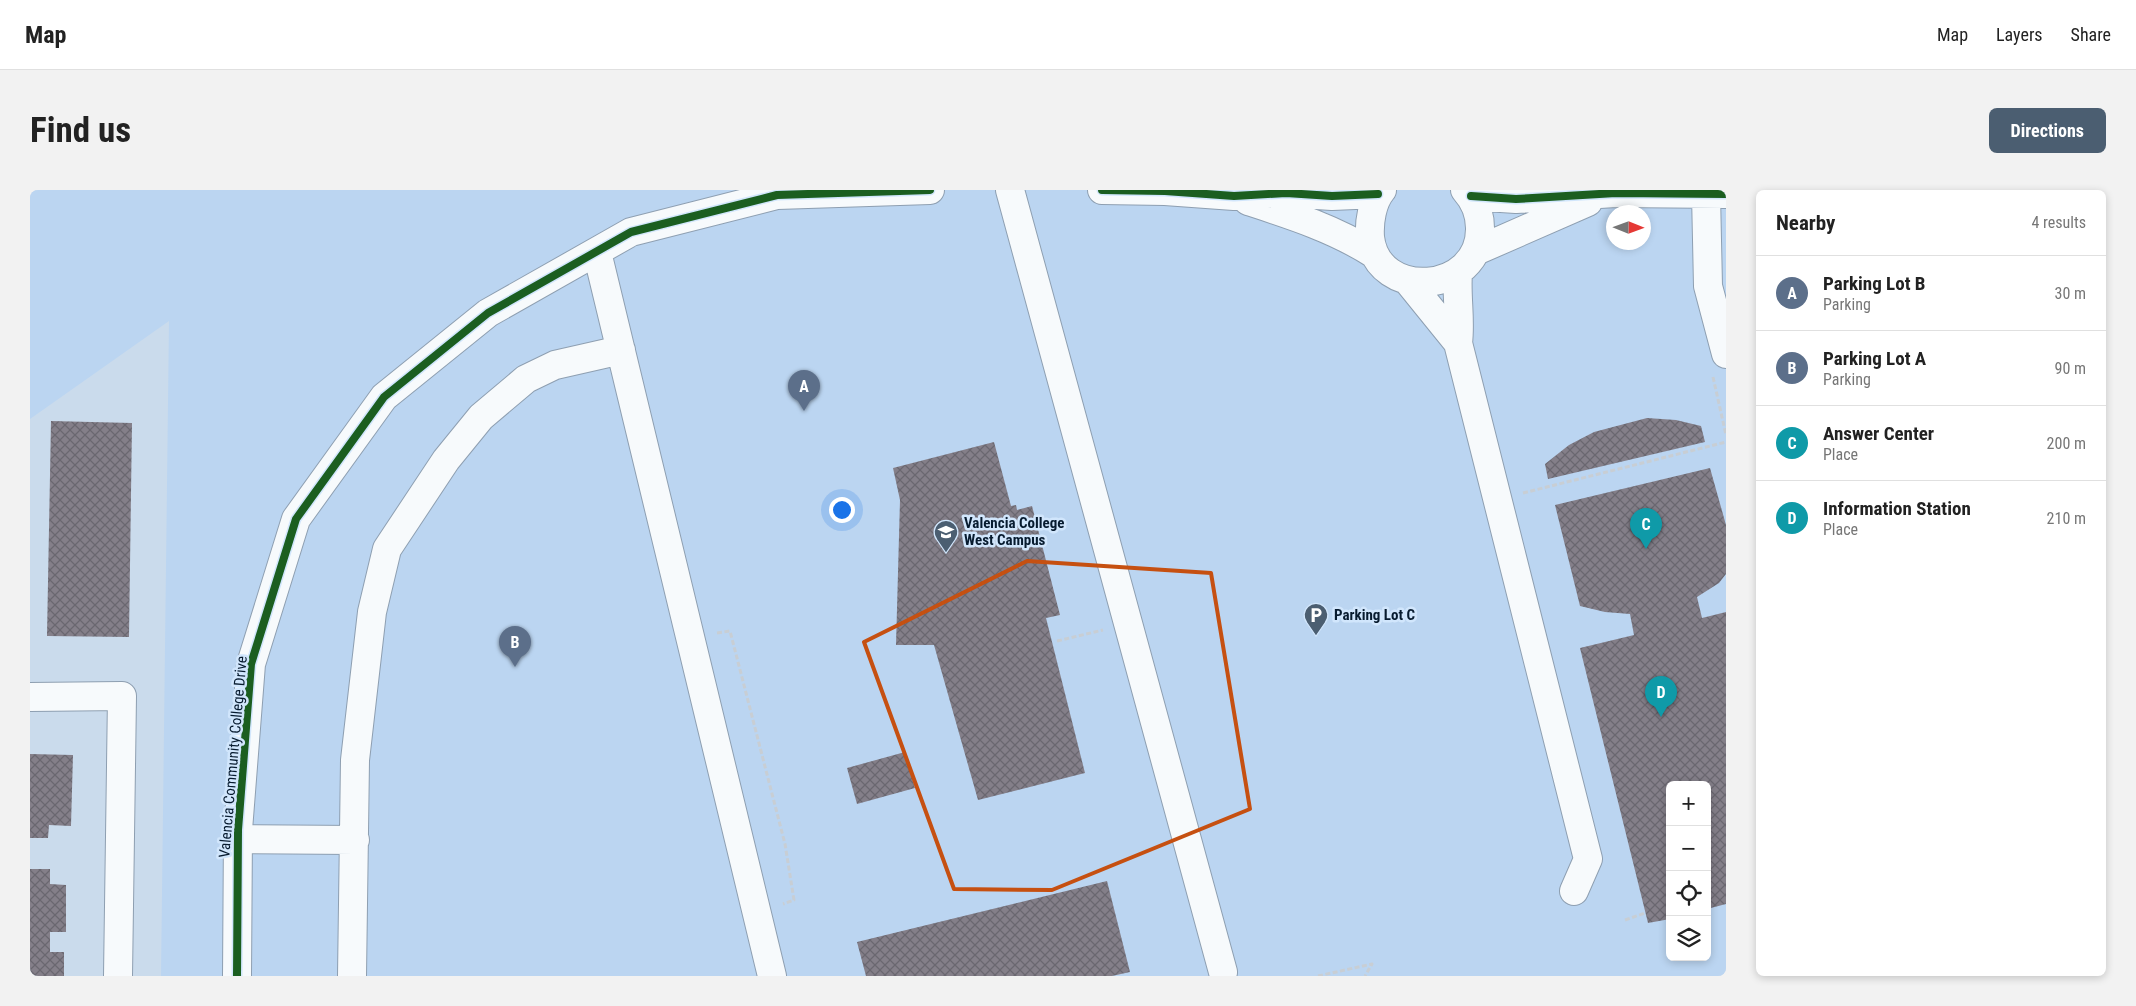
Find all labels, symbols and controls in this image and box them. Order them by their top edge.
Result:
text: Map [25,21,66,49]
text: Map [1937,24,1968,45]
text: Layers [1996,24,2043,45]
text: Share [2071,24,2111,45]
button: Directions [1989,108,2106,153]
text: Find us [30,110,131,151]
north arrow [1606,205,1651,250]
text: Nearby [1776,211,1835,235]
text: 4 results [2031,213,2086,232]
text: Parking Lot B [1823,272,1926,295]
text: A [1787,284,1797,303]
text: 30 m [2054,284,2086,303]
text: Parking [1823,295,1871,314]
text: Parking Lot A [1823,347,1926,370]
text: B [1788,359,1796,378]
text: 90 m [2054,359,2086,378]
pin: A [788,370,820,411]
text: Parking [1823,370,1871,389]
text: Answer Center [1823,422,1934,445]
text: C [1787,434,1797,453]
text: 200 m [2047,434,2086,453]
text: Place [1823,445,1858,464]
your location [829,497,855,523]
text: Information Station [1823,497,1971,520]
pin: C [1630,508,1662,549]
text: D [1787,509,1797,528]
text: 210 m [2047,509,2086,528]
place label: Valencia College West Campus [964,514,1064,549]
school or university icon: Valencia College West Campus [933,519,959,553]
text: Place [1823,520,1858,539]
parking icon: Parking Lot C [1303,602,1329,636]
place label: Parking Lot C [1334,606,1416,624]
pin: B [499,626,531,667]
street label: Valencia Community College Drive [215,655,251,859]
pin: D [1645,676,1677,717]
map controls [1666,781,1711,961]
button: + [1666,781,1711,826]
button: − [1666,826,1711,871]
button: locate [1666,871,1711,916]
button: layers [1666,916,1711,961]

